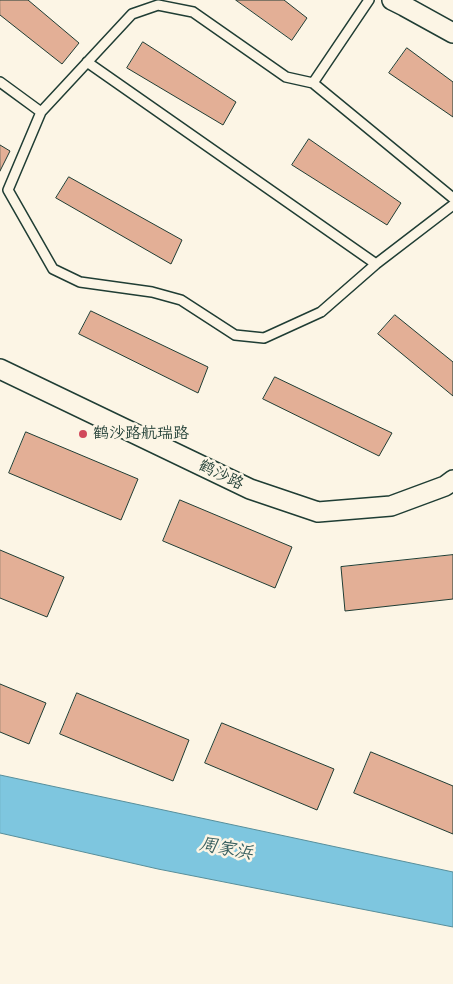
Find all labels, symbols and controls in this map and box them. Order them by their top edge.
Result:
place label: 鹤沙路航瑞路 [93,424,189,444]
marker: 鹤沙路航瑞路 [77,428,89,440]
street label: 鹤沙路 [195,456,247,494]
water label: 周家浜 [197,833,255,865]

